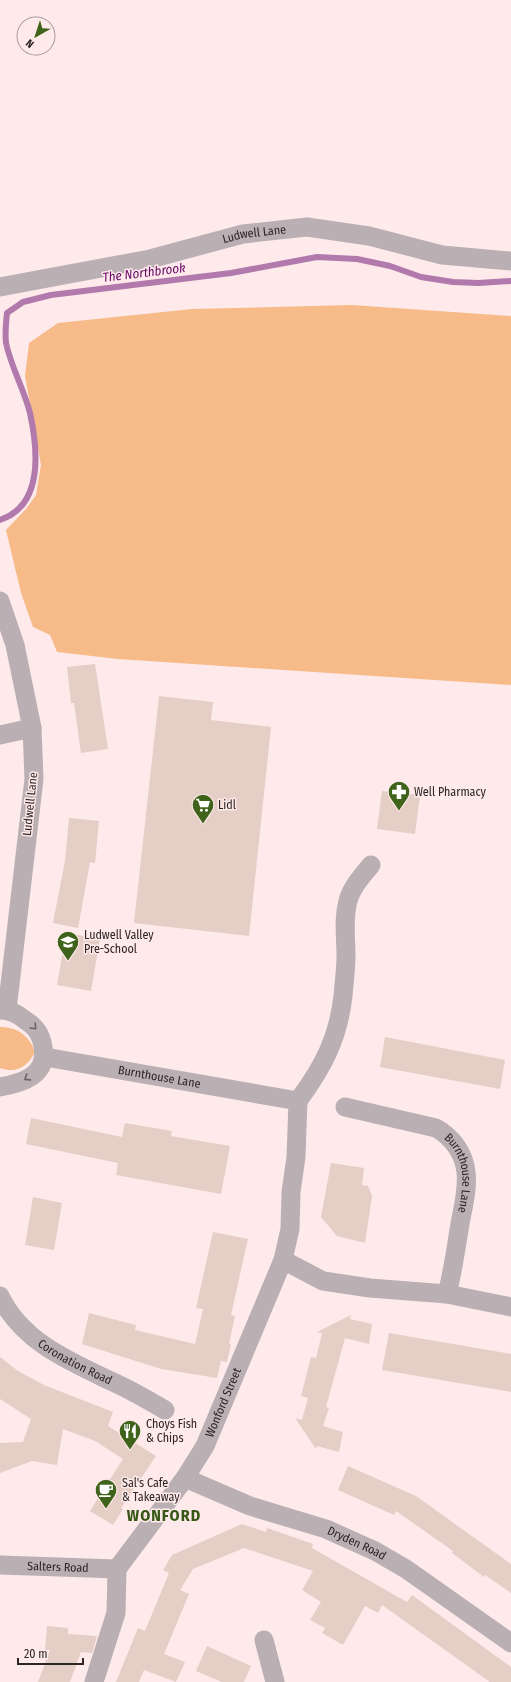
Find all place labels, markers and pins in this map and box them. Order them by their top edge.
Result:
pharmacy icon: Well Pharmacy [386,779,412,812]
place label: Well Pharmacy [414,785,487,799]
supermarket icon: Lidl [190,792,216,825]
place label: Lidl [218,798,236,812]
place label: Ludwell Valley Pre-School [84,928,154,956]
school or university icon: Ludwell Valley Pre-School [55,929,81,962]
place label: Choys Fish & Chips [146,1417,197,1445]
restaurant icon: Choys Fish & Chips [117,1418,143,1451]
place label: Sal's Cafe & Takeaway [122,1476,180,1504]
cafe icon: Sal's Cafe & Takeaway [93,1477,119,1510]

